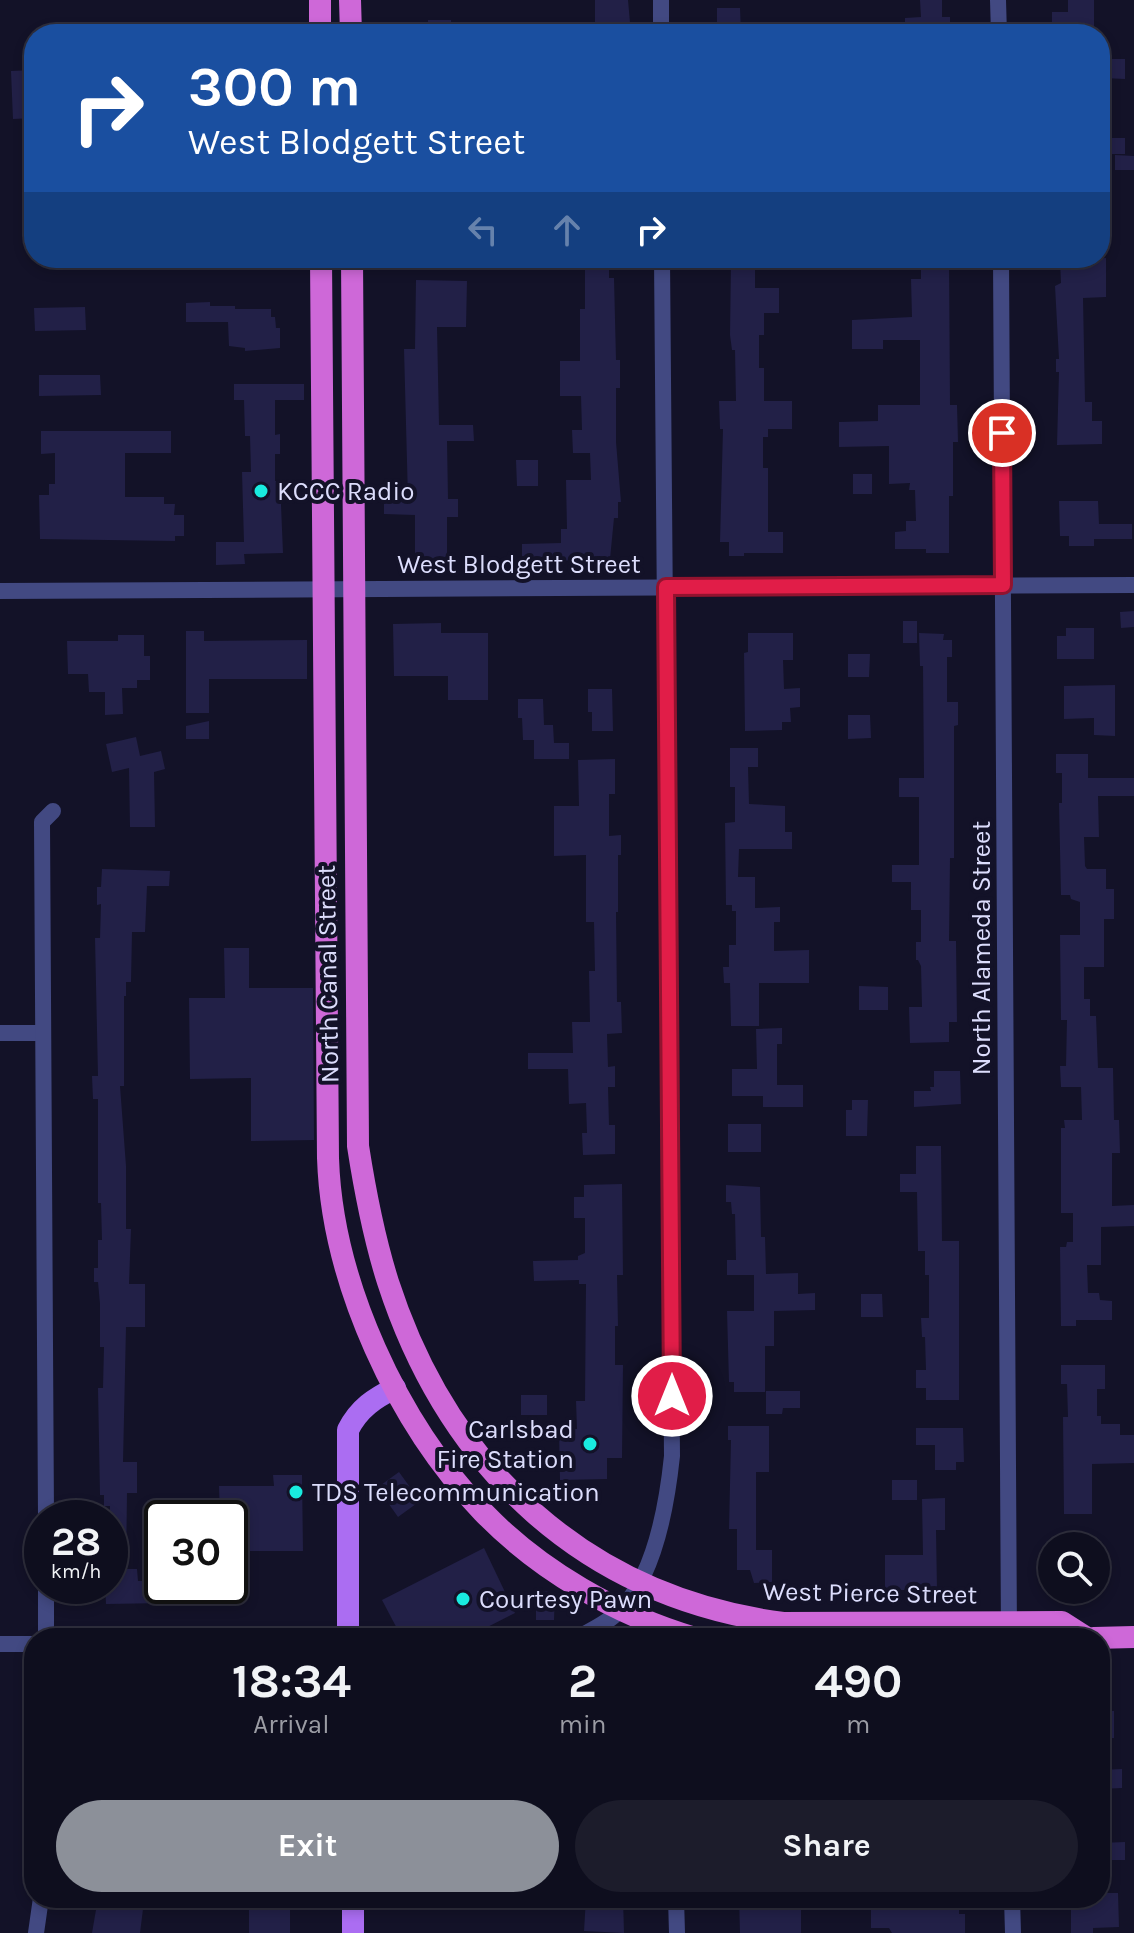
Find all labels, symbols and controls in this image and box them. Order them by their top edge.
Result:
text: 300 m [188,54,361,119]
icon: right [56,56,160,160]
text: West Blodgett Street [188,121,525,163]
icon: left [461,208,505,252]
icon: ahead [545,208,589,252]
icon: right [629,208,673,252]
pin [968,399,1036,467]
icon: arrive [980,411,1024,455]
place label: KCCC Radio [277,476,414,507]
marker: KCCC Radio [252,482,270,500]
street label: West Blodgett Street [397,549,641,580]
street label: North Alameda Street [966,821,997,1075]
street label: North Canal Street [311,864,345,1083]
position arrow [630,1354,714,1438]
place label: Carlsbad Fire Station [436,1414,574,1475]
marker: Carlsbad Fire Station [581,1435,599,1453]
place label: TDS Telecommunication [312,1477,600,1508]
marker: TDS Telecommunication [287,1483,305,1501]
speed limit sign: 30 [144,1500,248,1604]
text: 28 [51,1518,101,1565]
map controls [1038,1532,1110,1604]
button: search [1038,1532,1110,1604]
text: km/h [51,1560,101,1583]
street label: West Pierce Street [762,1576,978,1610]
place label: Courtesy Pawn [479,1584,652,1615]
marker: Courtesy Pawn [454,1590,472,1608]
text: 18:34 [232,1653,351,1709]
text: 2 [568,1653,597,1709]
text: 490 [814,1653,902,1709]
text: Arrival [253,1709,329,1740]
text: min [559,1709,607,1740]
text: m [846,1709,870,1740]
button: Exit [56,1800,559,1892]
button: Share [575,1800,1078,1892]

